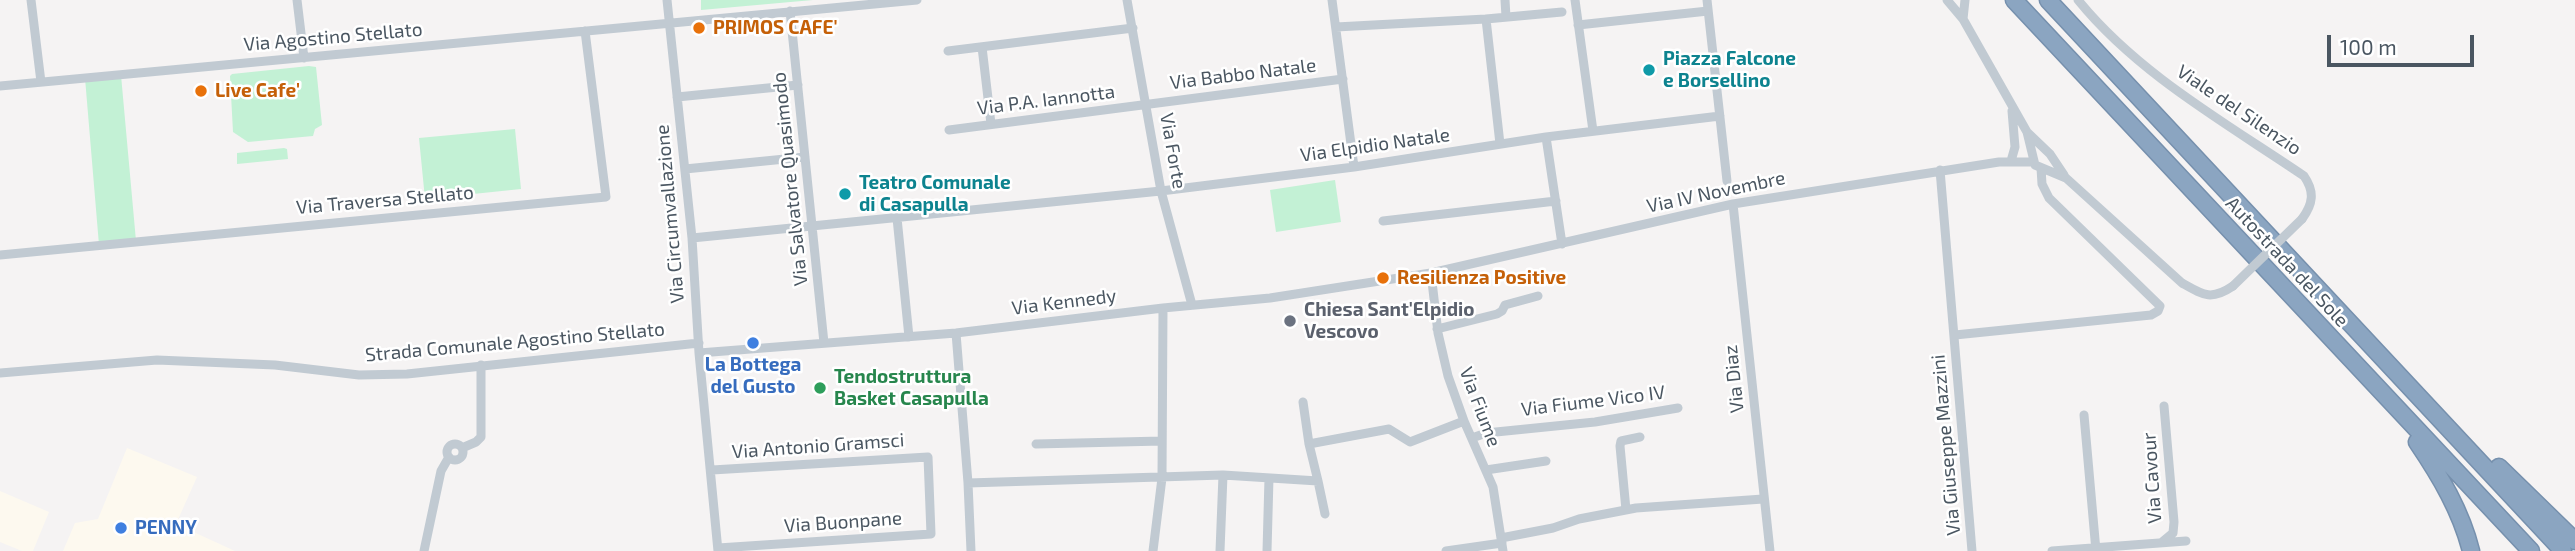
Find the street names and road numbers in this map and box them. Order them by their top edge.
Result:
street label: Via Agostino Stellato [243,18,423,56]
street label: Via Babbo Natale [1169,54,1317,94]
street label: Viale del Silenzio [2172,60,2306,160]
street label: Via Salvatore Quasimodo [767,71,813,287]
street label: Via P.A. Iannotta [976,80,1116,120]
street label: Via Forte [1155,111,1191,191]
street label: Via Elpidio Natale [1299,123,1451,167]
street label: Via Circumvallazione [651,124,689,304]
street label: Via IV Novembre [1645,166,1787,218]
street label: Via Traversa Stellato [295,181,475,219]
street label: Autostrada del Sole [2221,192,2353,332]
street label: Via Kennedy [1010,284,1118,320]
street label: Strada Comunale Agostino Stellato [364,318,666,366]
street label: Via Diaz [1719,344,1749,414]
street label: Via Giuseppe Mazzini [1927,354,1965,536]
street label: Via Fiume [1454,364,1506,450]
street label: Via Fiume Vico IV [1520,381,1666,421]
street label: Via Antonio Gramsci [731,429,905,463]
street label: Via Cavour [2137,432,2167,524]
street label: Via Buonpane [783,507,903,537]

